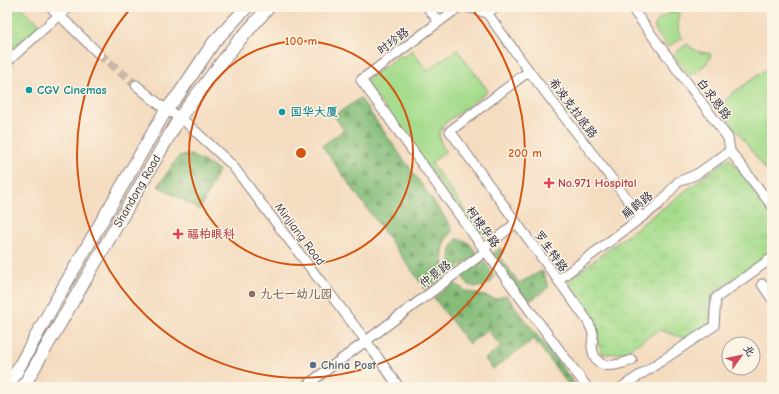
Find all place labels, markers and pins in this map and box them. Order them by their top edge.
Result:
place label: CGV Cinemas [37,83,107,97]
marker: CGV Cinemas [24,85,34,95]
place label: 国华大厦 [290,105,338,119]
marker: 国华大厦 [277,107,287,117]
centre of rings [294,146,308,160]
place label: No.971 Hospital [558,176,636,190]
marker: No.971 Hospital [543,177,555,189]
place label: 福柏眼科 [187,227,236,241]
marker: 福柏眼科 [172,228,184,240]
place label: 九七一幼儿园 [260,287,332,301]
marker: 九七一幼儿园 [247,289,257,299]
place label: China Post [321,358,377,372]
marker: China Post [308,360,318,370]

